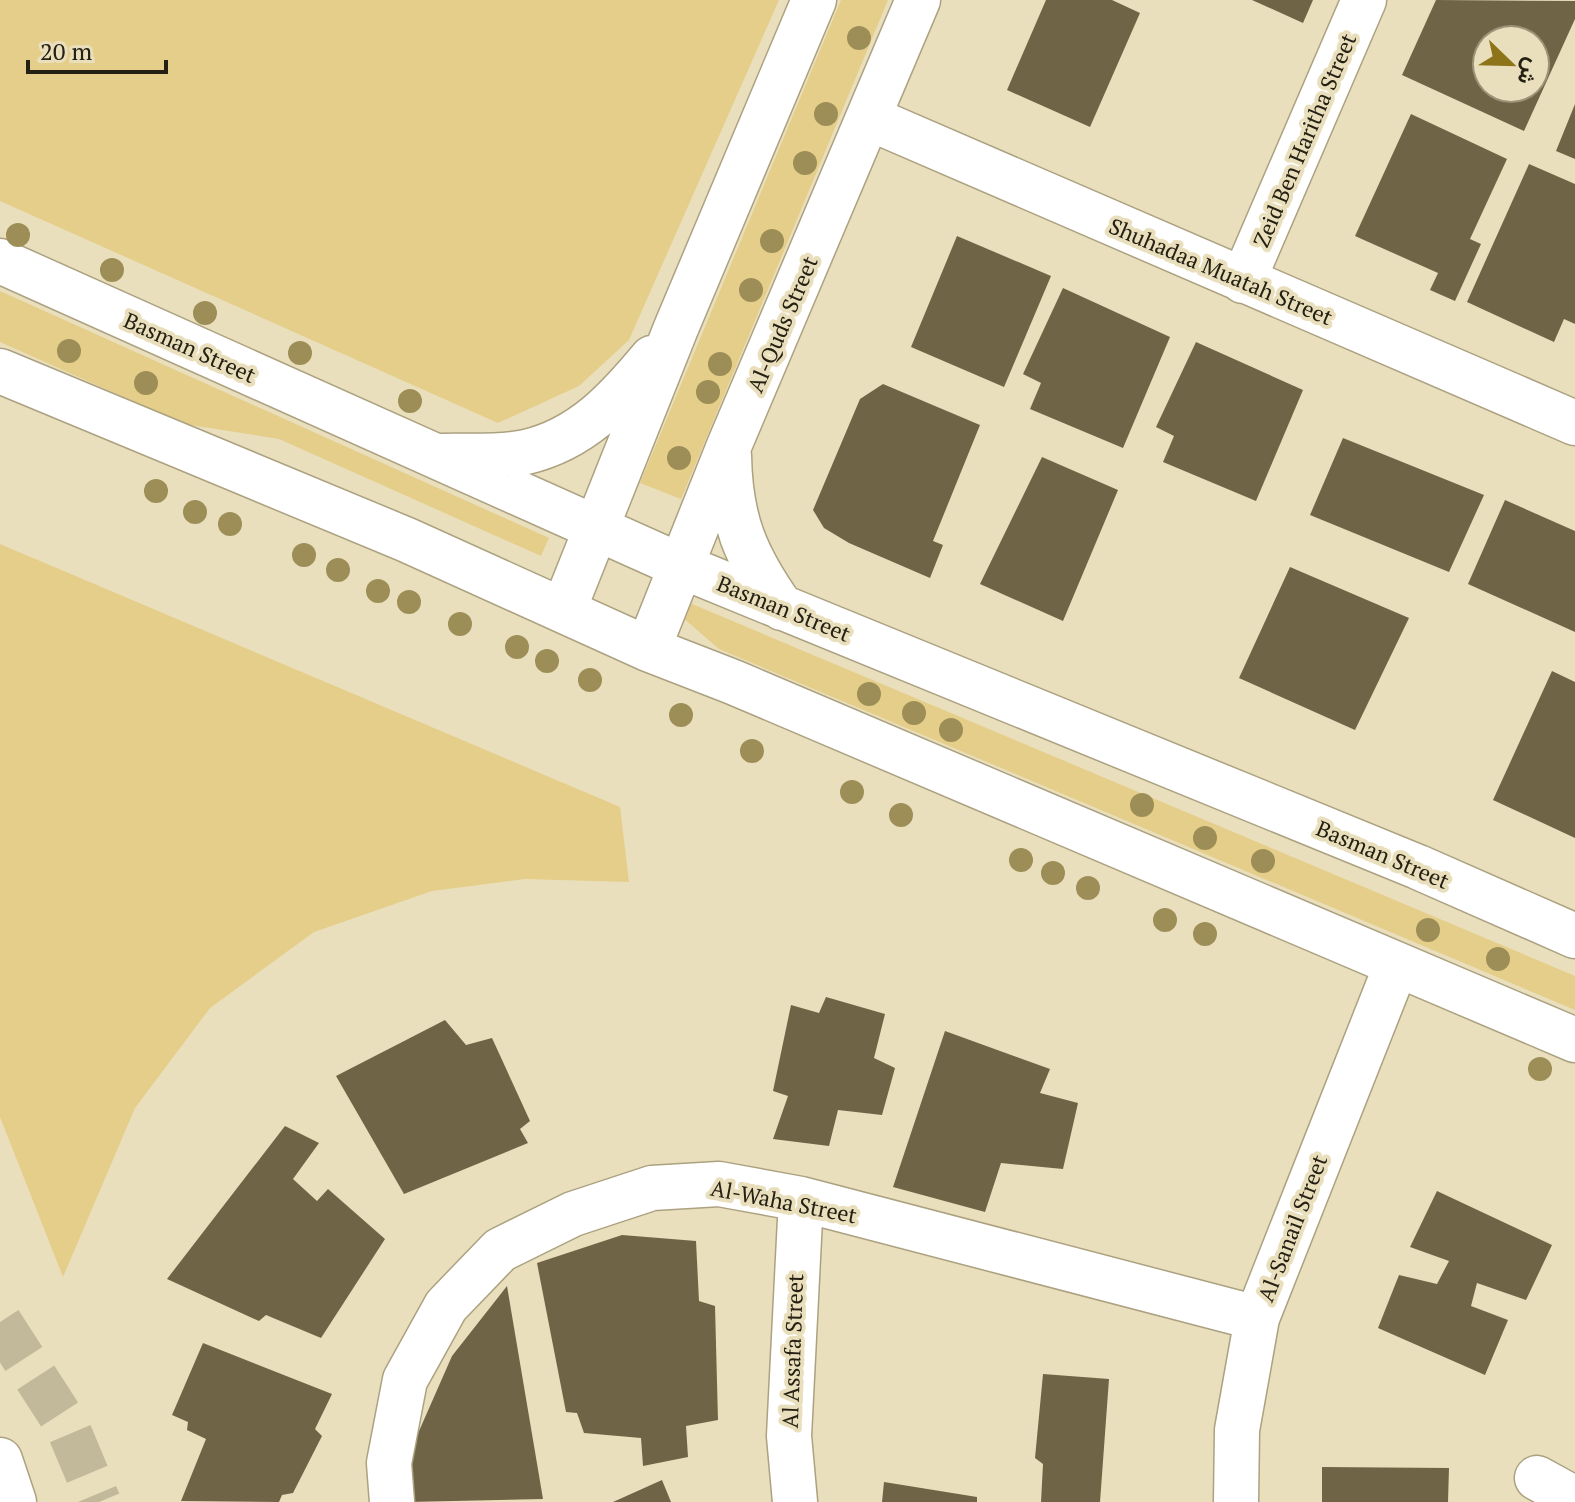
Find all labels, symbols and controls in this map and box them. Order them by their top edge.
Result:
scale bar [28,24,166,74]
north arrow [1471,24,1551,104]
street label: Zeid Ben Haritha Street [1246,29,1362,251]
text: 20 m [40,35,92,67]
text: ش [1511,54,1548,90]
street label: Shuhadaa Muatah Street [1105,211,1337,331]
street label: Al-Quds Street [740,251,824,397]
street label: Basman Street [120,305,260,389]
street label: Basman Street [713,568,855,648]
street label: Basman Street [1312,813,1454,895]
street label: Al-Sanail Street [1251,1150,1333,1306]
street label: Al-Waha Street [708,1173,860,1229]
street label: Al Assafa Street [775,1273,809,1429]

